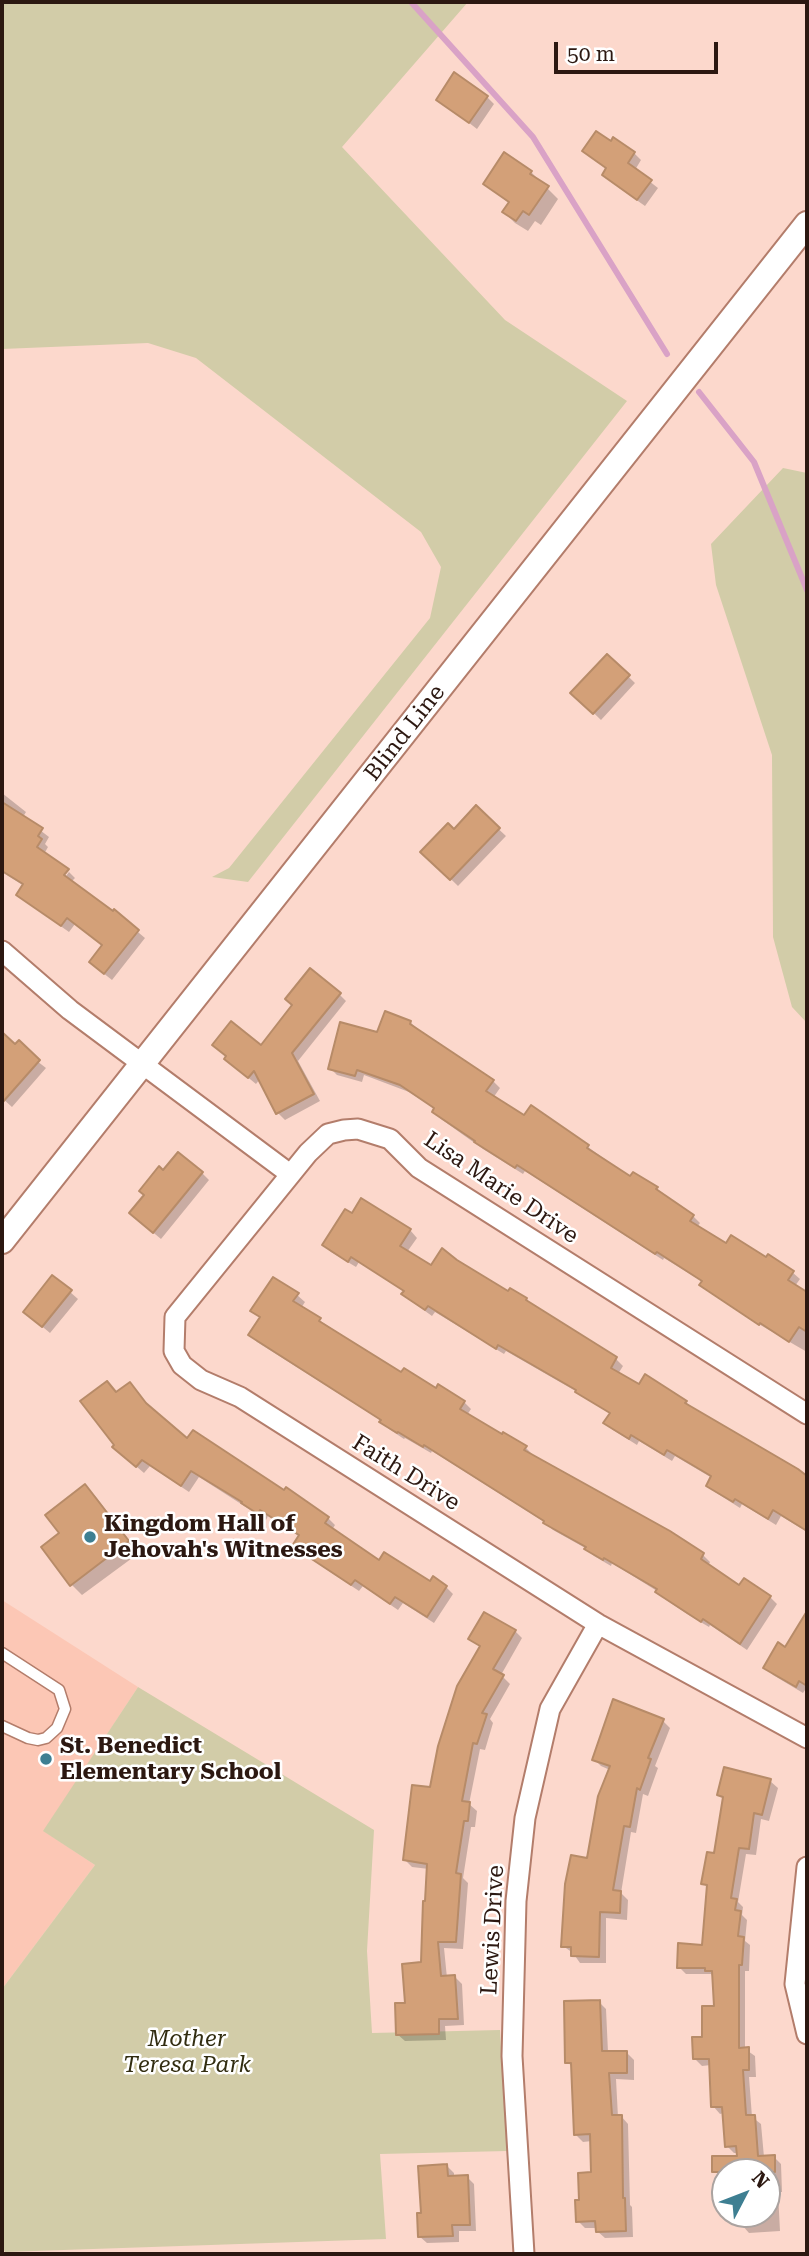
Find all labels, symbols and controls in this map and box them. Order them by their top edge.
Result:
scale bar [557,28,722,72]
text: 50 m [567,42,615,66]
street label: Blind Line [359,679,451,787]
street label: Lisa Marie Drive [419,1126,583,1250]
street label: Faith Drive [347,1429,465,1517]
place label: Kingdom Hall of Jehovah's Witnesses [104,1510,343,1564]
marker: Kingdom Hall of Jehovah's Witnesses [82,1529,98,1545]
place label: St. Benedict Elementary School [60,1732,281,1786]
marker: St. Benedict Elementary School [38,1751,54,1767]
street label: Lewis Drive [476,1864,510,1996]
park label: Mother Teresa Park [123,2025,251,2079]
north arrow [711,2158,781,2228]
text: N [747,2167,774,2193]

